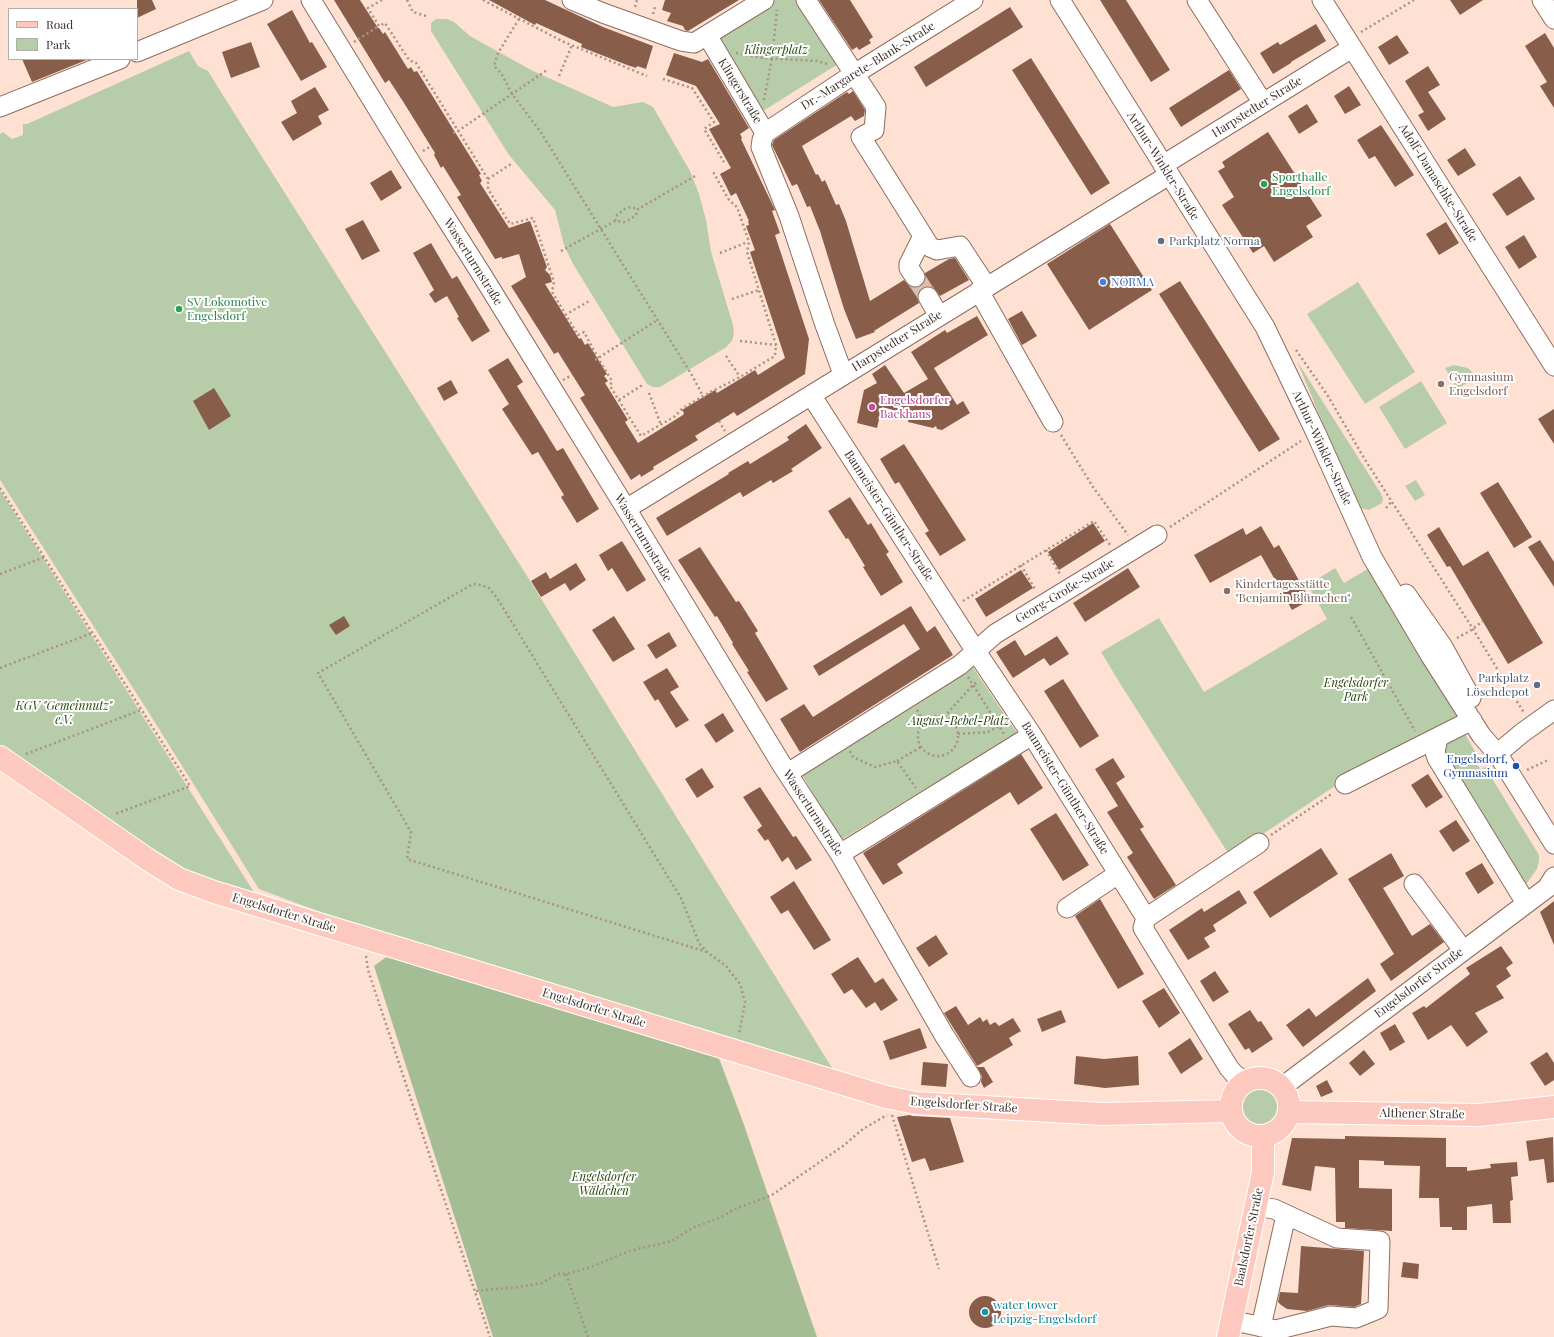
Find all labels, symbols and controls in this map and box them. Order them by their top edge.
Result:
legend [8,8,138,60]
text: Road [46,16,73,32]
street label: Dr.-Margarete-Blank-Straße [798,19,938,113]
text: Park [46,36,71,52]
park label: Klingerplatz [744,43,808,57]
street label: Klingerstraße [715,56,765,126]
street label: Harpstedter Straße [1209,73,1305,141]
street label: Arthur-Winkler-Straße [1124,109,1202,223]
street label: Adolf-Damaschke-Straße [1396,121,1480,245]
place label: Sporthalle Engelsdorf [1272,170,1330,198]
marker: Sporthalle Engelsdorf [1259,179,1269,189]
street label: Wasserturmstraße [441,216,505,308]
place label: Parkplatz Norma [1169,234,1260,248]
marker: Parkplatz Norma [1156,236,1166,246]
place label: NORMA [1111,275,1154,289]
marker: NORMA [1098,277,1108,287]
place label: SV Lokomotive Engelsdorf [187,295,267,323]
marker: SV Lokomotive Engelsdorf [174,304,184,314]
street label: Harpstedter Straße [849,307,945,375]
place label: Gymnasium Engelsdorf [1449,370,1514,398]
marker: Gymnasium Engelsdorf [1436,379,1446,389]
street label: Arthur-Winkler-Straße [1289,388,1355,508]
place label: Engelsdorfer Backhaus [880,393,949,421]
marker: Engelsdorfer Backhaus [867,402,877,412]
street label: Baumeister-Günther-Straße [841,448,937,584]
street label: Wasserturmstraße [611,492,675,584]
street label: Georg-Große-Straße [1013,556,1117,626]
place label: Kindertagesstätte "Benjamin Blümchen" [1235,577,1351,605]
marker: Kindertagesstätte "Benjamin Blümchen" [1222,586,1232,596]
place label: Parkplatz Löschdepot [1466,671,1529,699]
park label: Engelsdorfer Park [1324,676,1388,704]
marker: Parkplatz Löschdepot [1532,680,1542,690]
park label: KGV "Gemeinnutz" e.V. [16,699,112,727]
park label: August-Bebel-Platz [909,714,1009,728]
street label: Baumeister-Günther-Straße [1018,719,1112,857]
place label: Engelsdorf, Gymnasium [1443,752,1508,780]
marker: Engelsdorf, Gymnasium [1511,761,1521,771]
street label: Wasserturmstraße [780,767,846,859]
street label: Engelsdorfer Straße [230,890,338,936]
street label: Engelsdorfer Straße [1372,945,1466,1021]
street label: Engelsdorfer Straße [540,985,648,1031]
street label: Engelsdorfer Straße [910,1094,1018,1116]
street label: Althener Straße [1379,1106,1465,1122]
park label: Engelsdorfer Wäldchen [572,1170,636,1198]
street label: Baalsdorfer Straße [1232,1186,1266,1288]
place label: water tower Leipzig-Engelsdorf [993,1298,1096,1326]
marker: water tower Leipzig-Engelsdorf [980,1307,990,1317]

